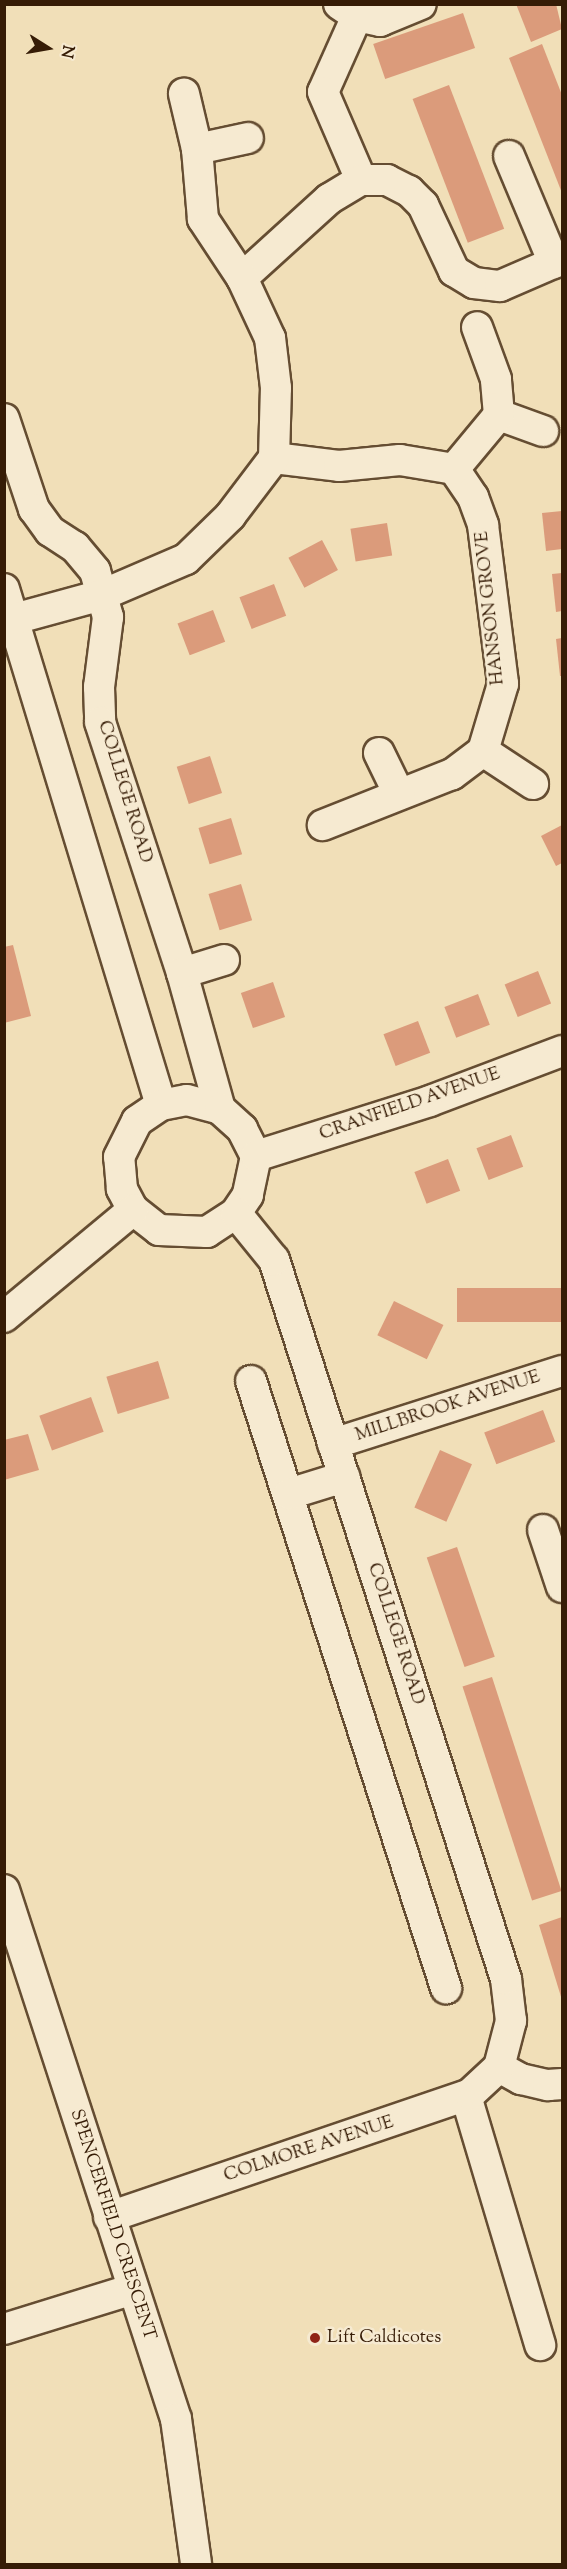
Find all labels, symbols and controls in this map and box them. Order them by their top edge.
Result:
north arrow [18,18,78,78]
text: N [54,43,79,60]
street label: HANSON GROVE [472,530,510,686]
street label: COLLEGE ROAD [92,718,156,866]
street label: CRANFIELD AVENUE [317,1064,503,1146]
street label: MILLBROOK AVENUE [353,1367,543,1447]
street label: COLLEGE ROAD [362,1560,428,1708]
street label: SPENCERFIELD CRESCENT [64,2107,160,2343]
street label: COLMORE AVENUE [221,2112,397,2188]
place label: Lift Caldicotes [327,2327,441,2349]
marker: Lift Caldicotes [308,2331,322,2345]

